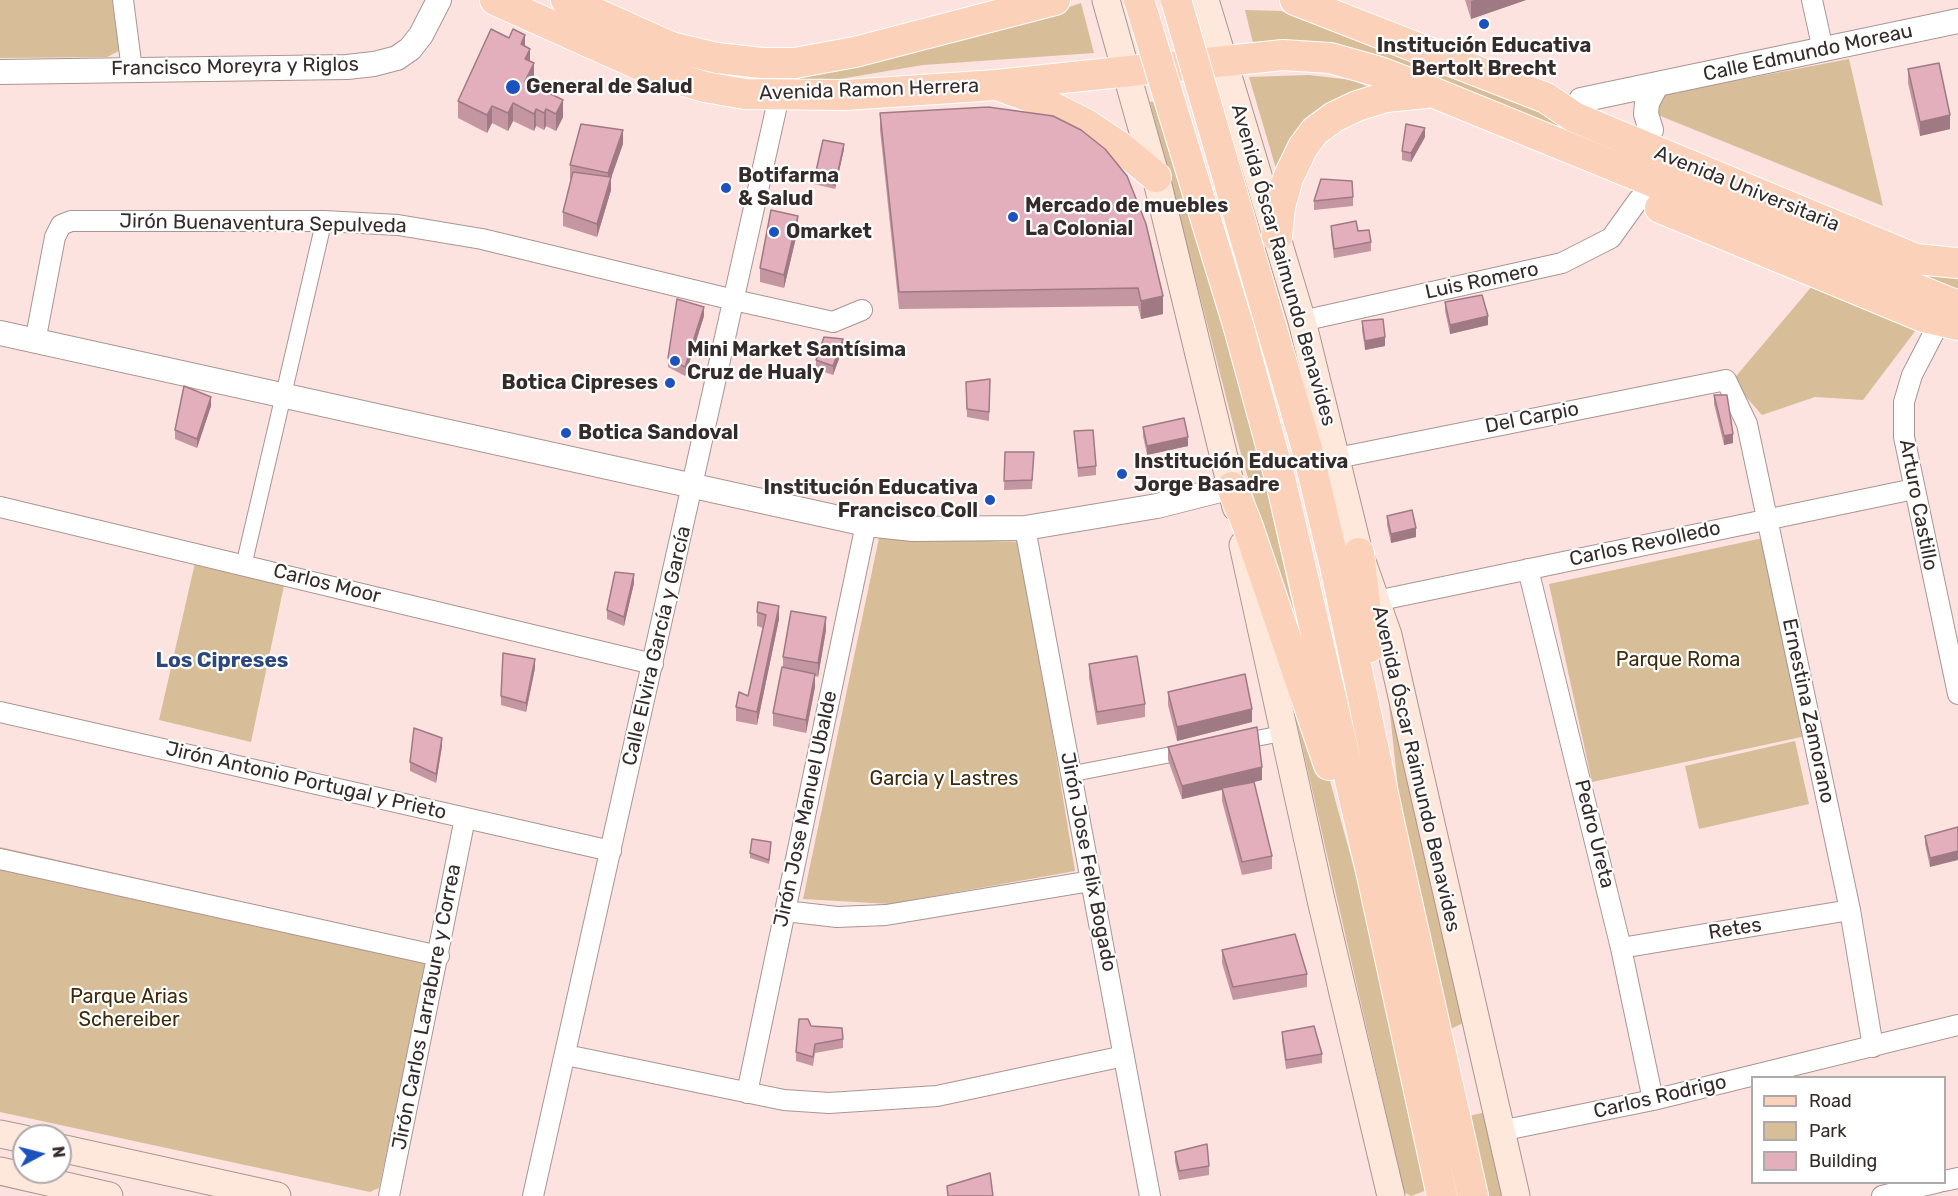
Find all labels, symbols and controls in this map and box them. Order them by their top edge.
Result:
marker: Institución Educativa Bertolt Brecht [1477,17,1491,31]
street label: Calle Edmundo Moreau [1701,19,1915,87]
place label: Institución Educativa Bertolt Brecht [1377,34,1591,81]
street label: Francisco Moreyra y Riglos [111,53,359,81]
street label: Avenida Ramon Herrera [759,74,979,106]
place label: General de Salud [526,75,693,99]
marker: General de Salud [504,78,522,96]
street label: Avenida Óscar Raimundo Benavides [1225,101,1341,429]
street label: Avenida Universitaria [1651,141,1843,237]
place label: Botifarma & Salud [738,164,839,211]
marker: Botifarma & Salud [719,181,733,195]
place label: Mercado de muebles La Colonial [1025,194,1228,241]
street label: Jirón Buenaventura Sepulveda [119,209,407,239]
marker: Mercado de muebles La Colonial [1006,210,1020,224]
place label: Omarket [786,220,872,244]
marker: Omarket [767,225,781,239]
street label: Luis Romero [1423,257,1541,305]
place label: Mini Market Santísima Cruz de Hualy [687,338,906,385]
marker: Mini Market Santísima Cruz de Hualy [668,354,682,368]
place label: Botica Cipreses [502,371,658,395]
marker: Botica Cipreses [663,376,677,390]
street label: Del Carpio [1483,397,1581,439]
place label: Botica Sandoval [578,421,739,445]
marker: Botica Sandoval [559,426,573,440]
street label: Arturo Castillo [1894,437,1942,573]
place label: Institución Educativa Jorge Basadre [1134,450,1348,497]
marker: Institución Educativa Jorge Basadre [1115,467,1129,481]
place label: Institución Educativa Francisco Coll [764,476,978,523]
marker: Institución Educativa Francisco Coll [983,493,997,507]
street label: Carlos Revolledo [1567,516,1723,572]
street label: Calle Elvira García y García [618,524,696,768]
street label: Carlos Moor [271,559,383,609]
street label: Avenida Óscar Raimundo Benavides [1367,604,1465,934]
street label: Ernestina Zamorano [1777,616,1839,806]
district label: Los Cipreses [156,648,288,674]
park label: Parque Roma [1616,648,1740,672]
street label: Jirón Jose Manuel Ubalde [769,689,843,929]
street label: Jirón Antonio Portugal y Prieto [163,737,449,825]
street label: Jirón Jose Felix Bogado [1055,750,1121,974]
park label: Garcia y Lastres [870,767,1018,791]
street label: Pedro Ureta [1569,777,1619,891]
street label: Jirón Carlos Larrabure y Correa [387,862,467,1152]
street label: Retes [1707,913,1763,945]
park label: Parque Arias Schereiber [70,985,188,1032]
street label: Carlos Rodrigo [1591,1070,1729,1124]
legend [1751,1076,1946,1184]
text: Road [1809,1090,1852,1112]
text: Park [1809,1120,1846,1142]
north arrow [12,1124,72,1184]
text: N [48,1145,69,1159]
text: Building [1809,1150,1877,1172]

